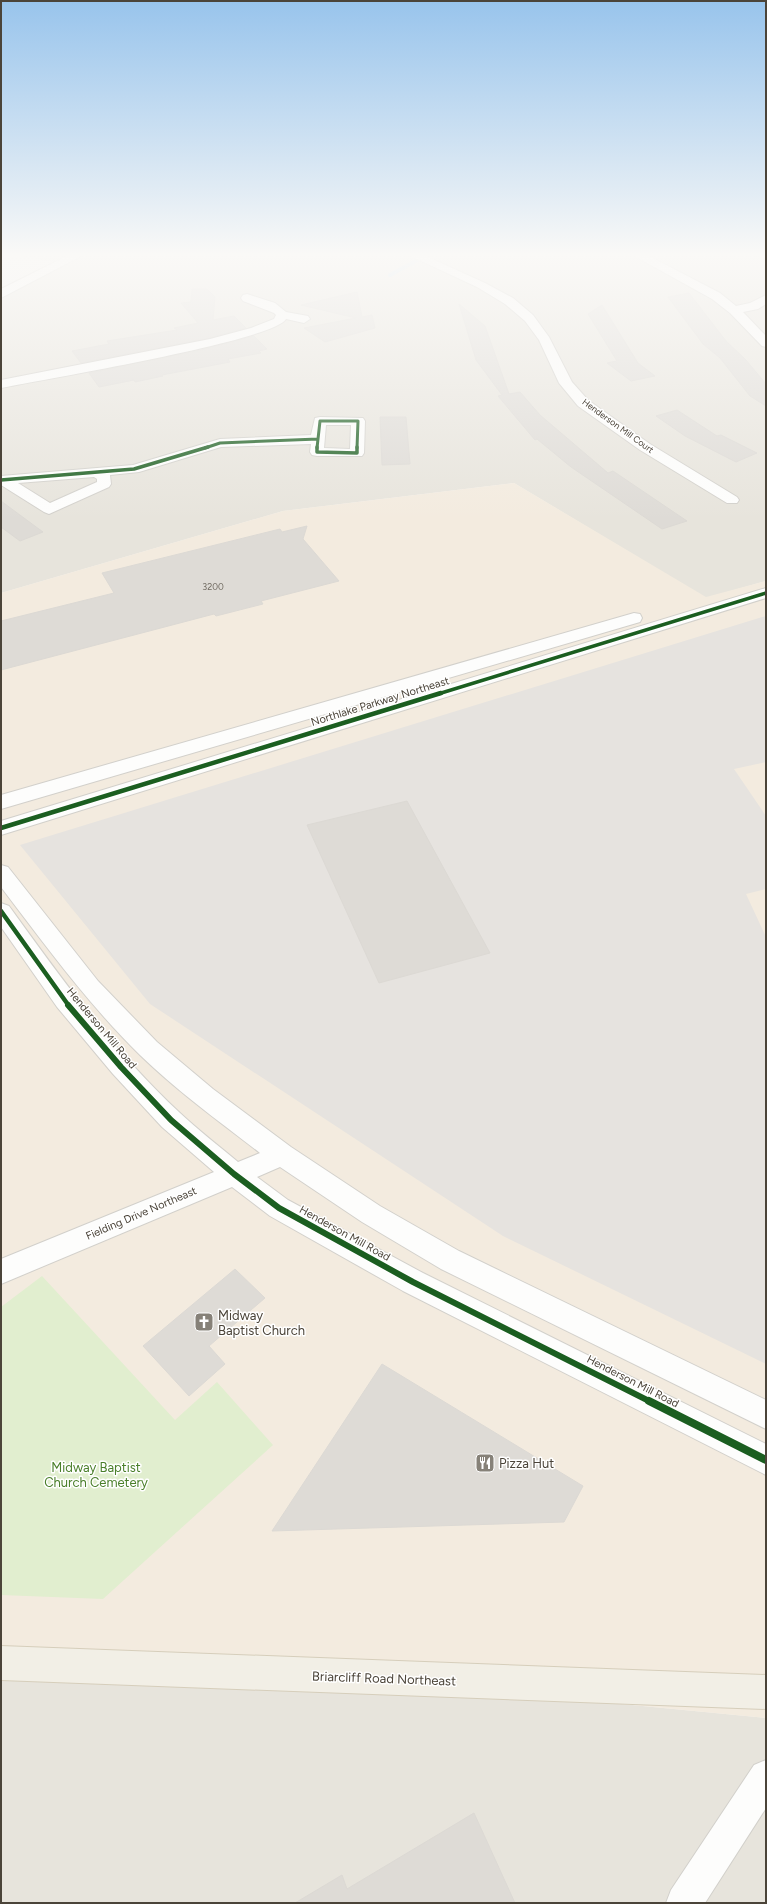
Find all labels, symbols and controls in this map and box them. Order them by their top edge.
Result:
street label: Henderson Mill Court [580,396,657,456]
house number: 3200 [202,581,224,592]
street label: Northlake Parkway Northeast [309,674,451,729]
street label: Henderson Mill Road [64,985,139,1071]
street label: Fielding Drive Northeast [84,1184,199,1243]
street label: Henderson Mill Road [297,1203,392,1264]
place label: Midway Baptist Church [218,1308,305,1338]
church icon: Midway Baptist Church [193,1311,215,1333]
street label: Henderson Mill Road [585,1353,681,1410]
restaurant icon: Pizza Hut [474,1452,496,1474]
place label: Pizza Hut [499,1456,554,1471]
park label: Midway Baptist Church Cemetery [44,1460,148,1490]
street label: Briarcliff Road Northeast [312,1668,456,1689]

